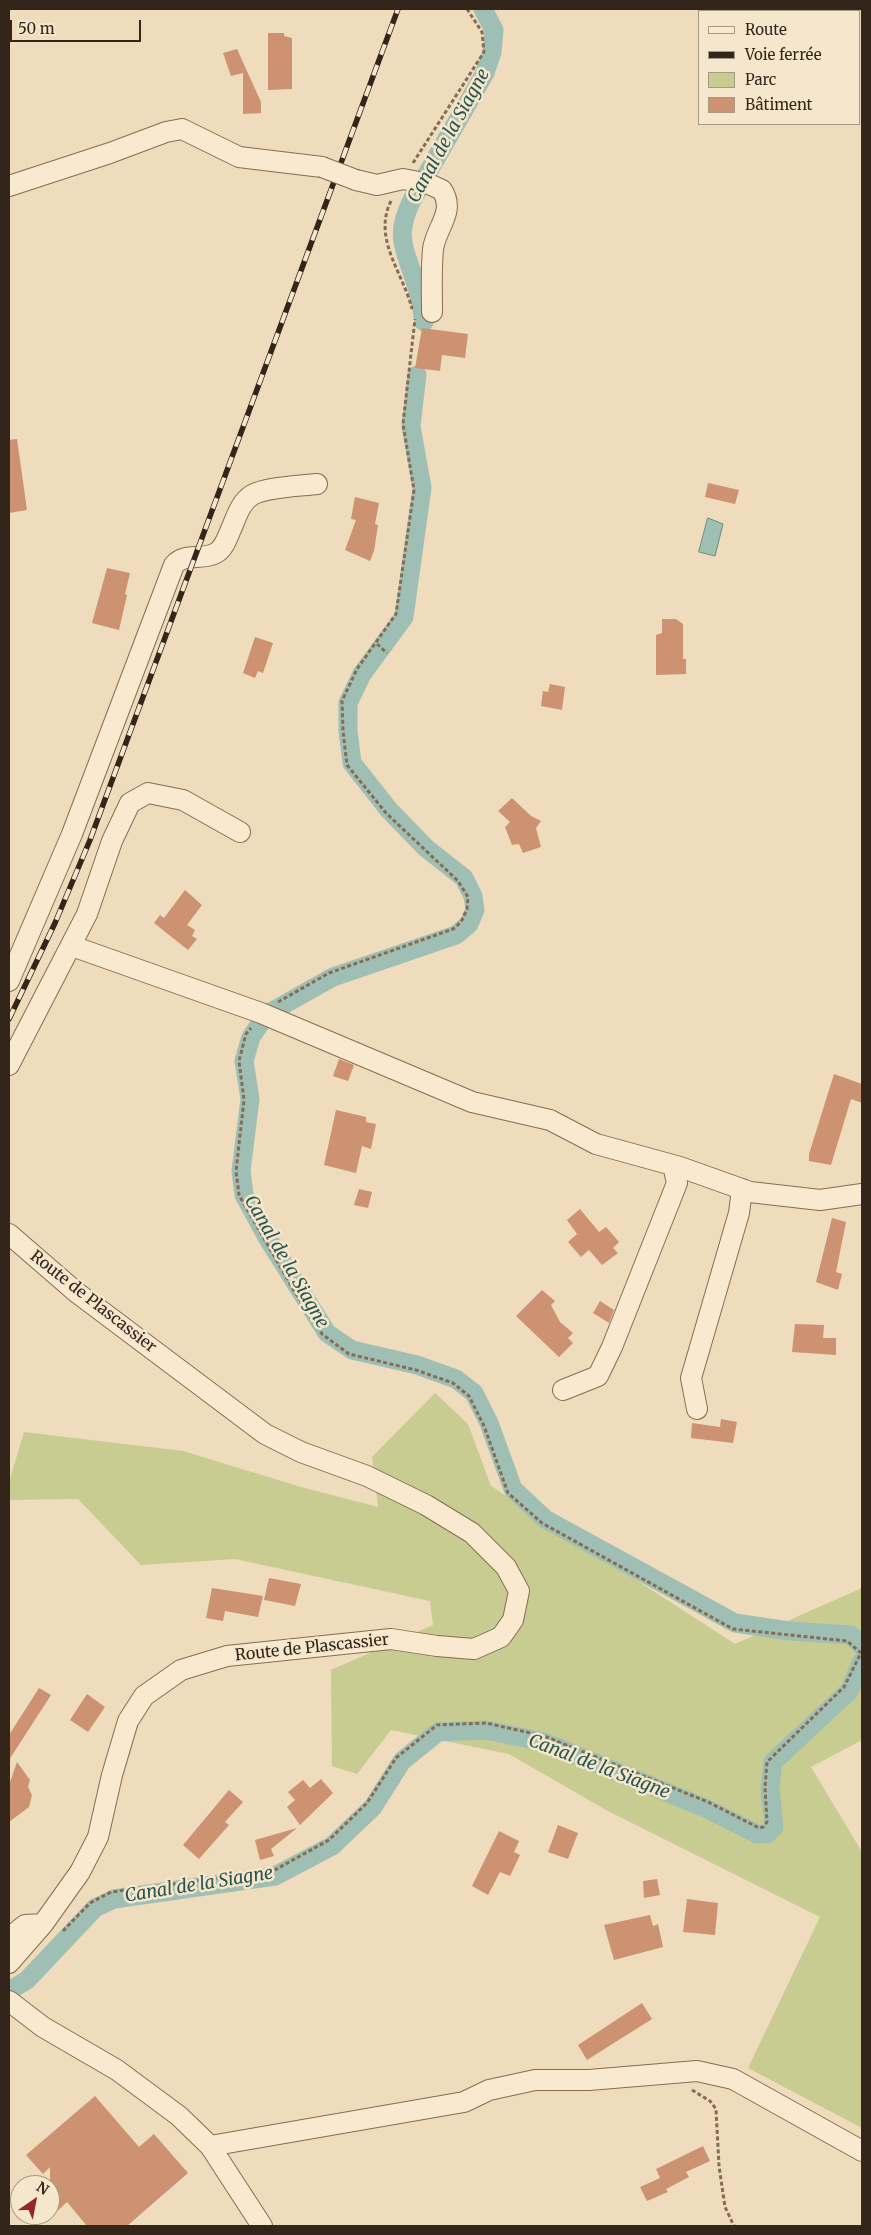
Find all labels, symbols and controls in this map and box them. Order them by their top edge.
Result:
scale bar [12,10,144,42]
legend [698,10,861,125]
text: 50 m [18,19,55,38]
text: Route [745,20,787,39]
text: Voie ferrée [745,45,822,64]
water label: Canal de la Siagne [403,65,495,207]
text: Parc [745,70,776,89]
text: Bâtiment [745,95,812,114]
water label: Canal de la Siagne [239,1192,333,1332]
street label: Route de Plascassier [26,1247,160,1357]
street label: Route de Plascassier [234,1630,390,1666]
water label: Canal de la Siagne [525,1730,673,1804]
water label: Canal de la Siagne [123,1863,275,1907]
north arrow [10,2175,60,2225]
text: N [33,2178,52,2199]

